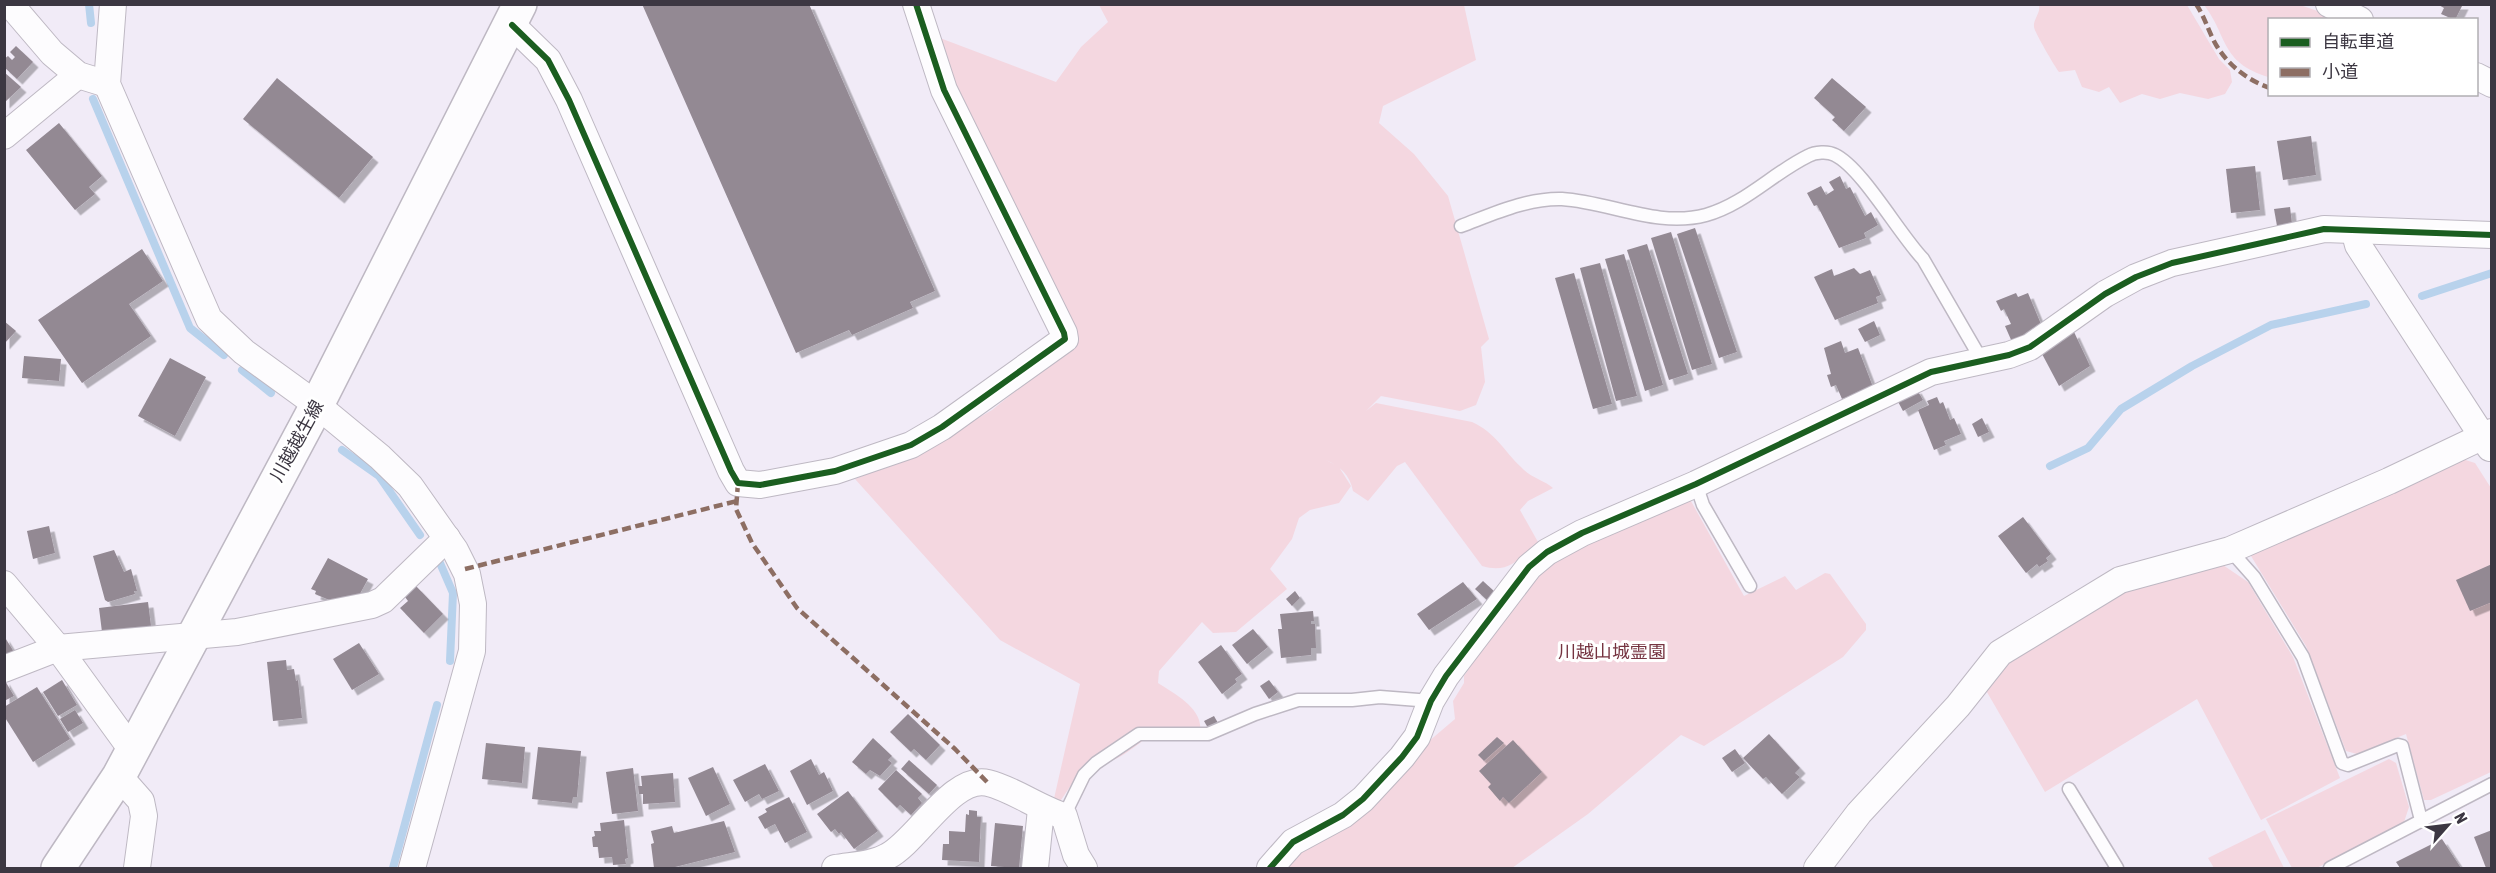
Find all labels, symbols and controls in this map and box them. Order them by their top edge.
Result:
legend [2268,18,2478,96]
text: 自転車道 [2322,31,2394,52]
text: 小道 [2322,61,2358,82]
street label: 川越越生線 [266,396,328,485]
park label: 川越山城霊園 [1558,641,1666,662]
north arrow [2418,795,2478,855]
text: N [2451,810,2471,826]

